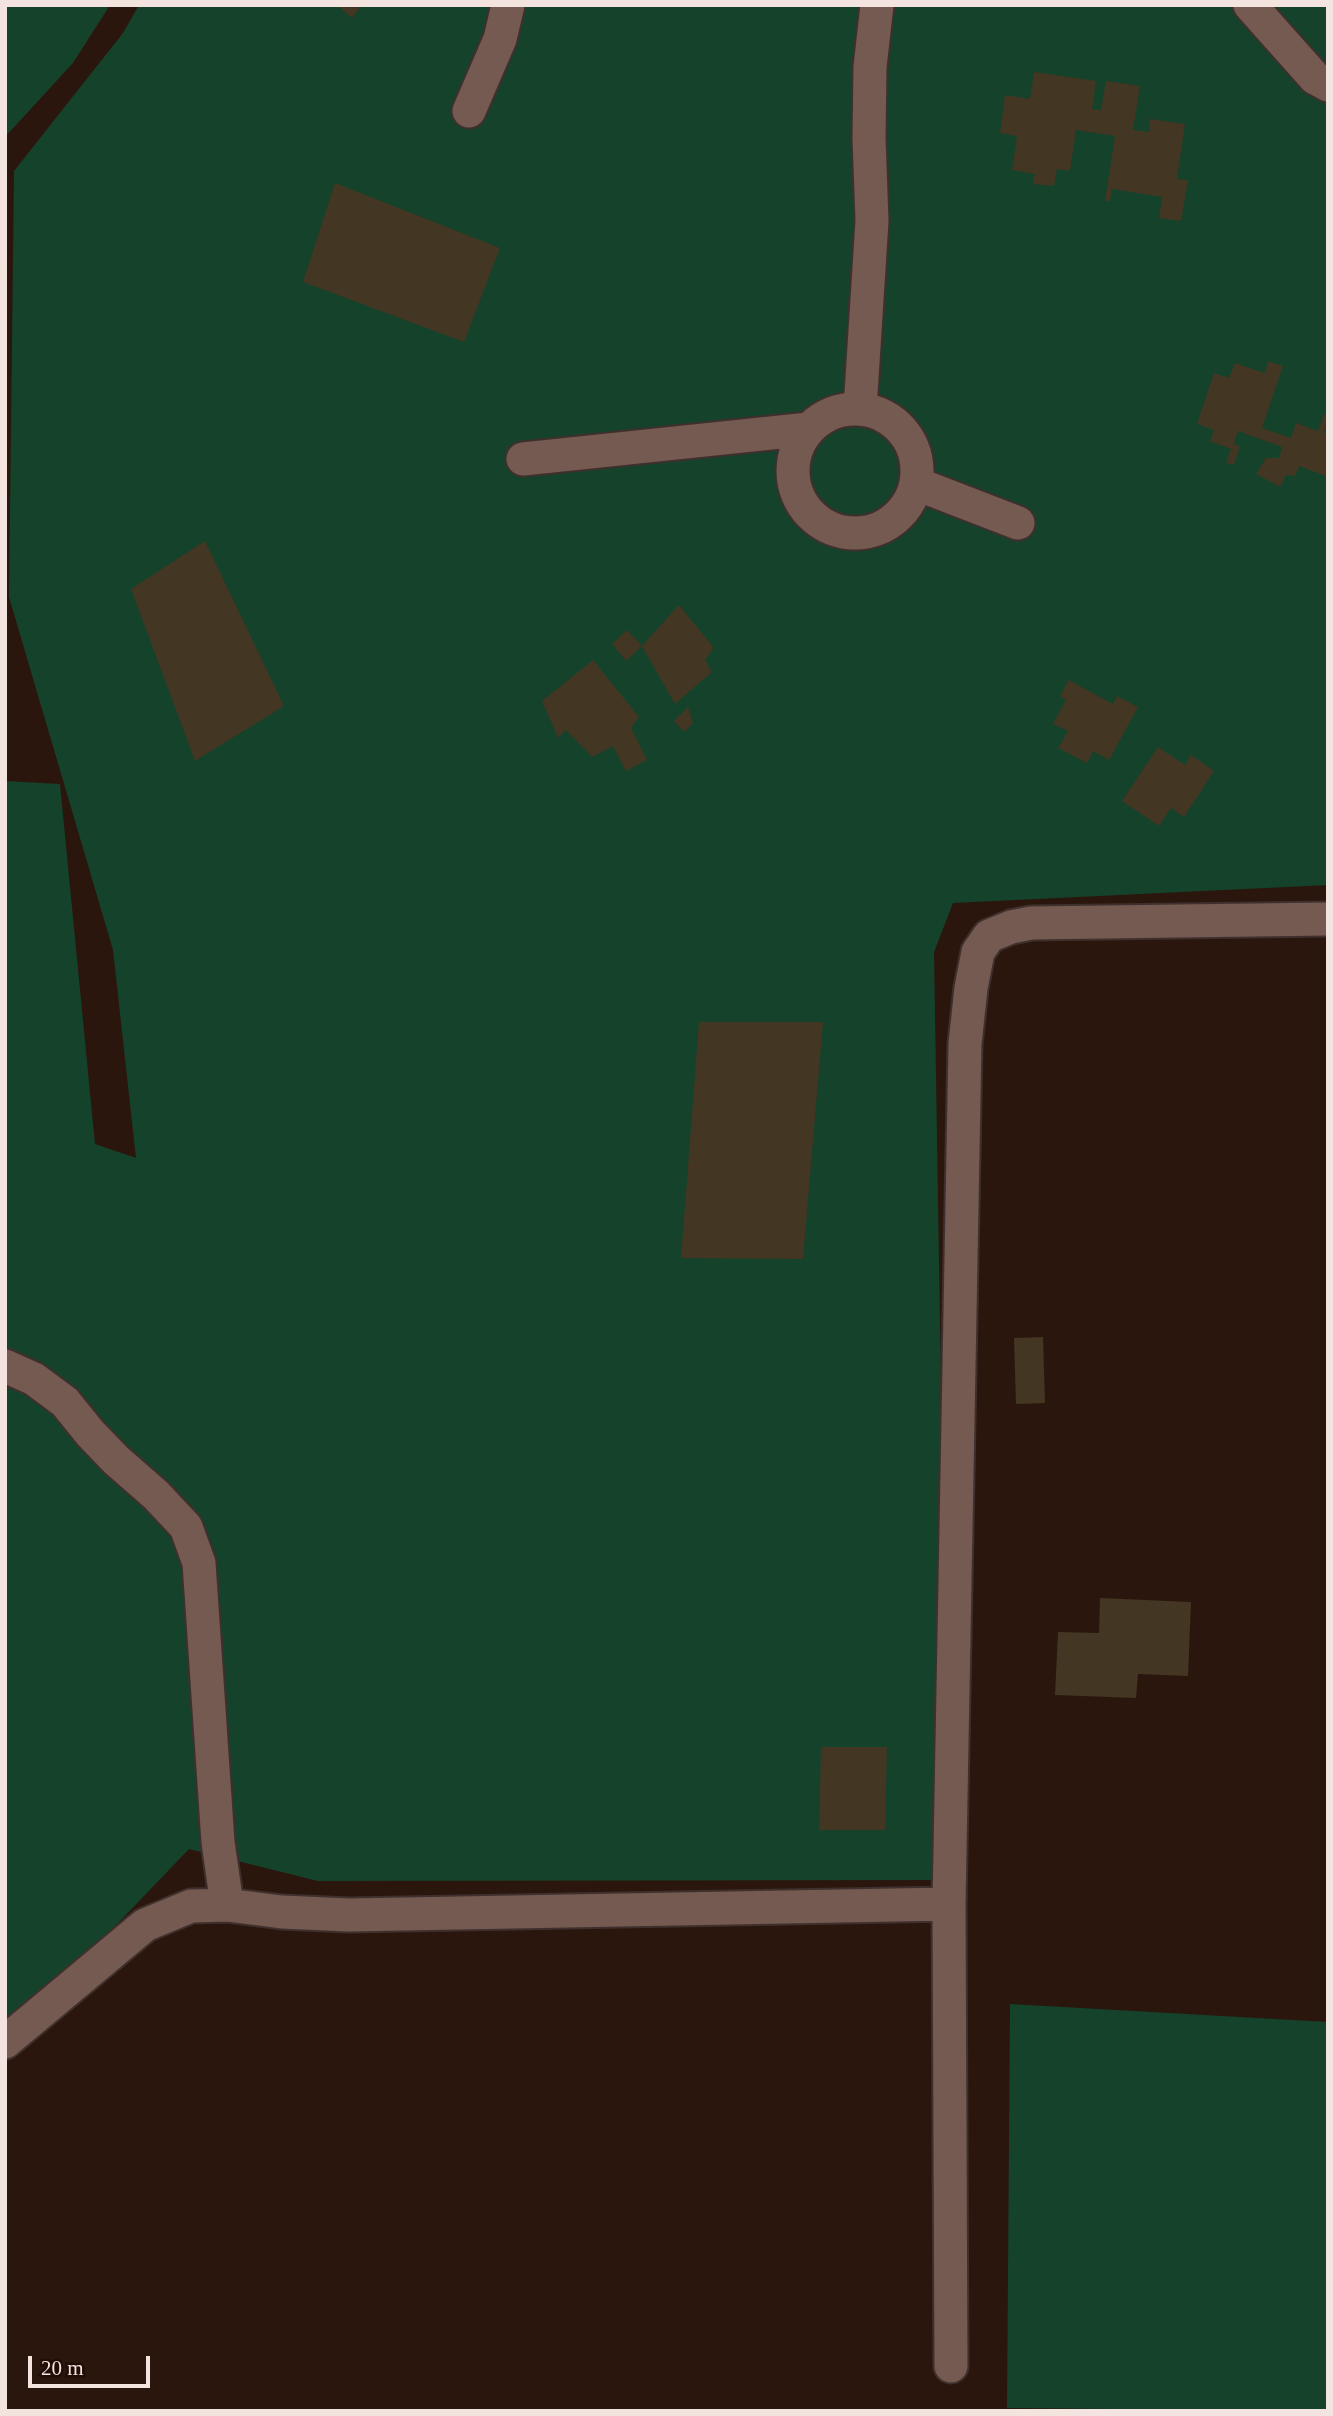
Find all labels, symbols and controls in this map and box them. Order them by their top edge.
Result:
scale bar [32,2342,154,2386]
text: 20 m [41,2356,84,2380]

